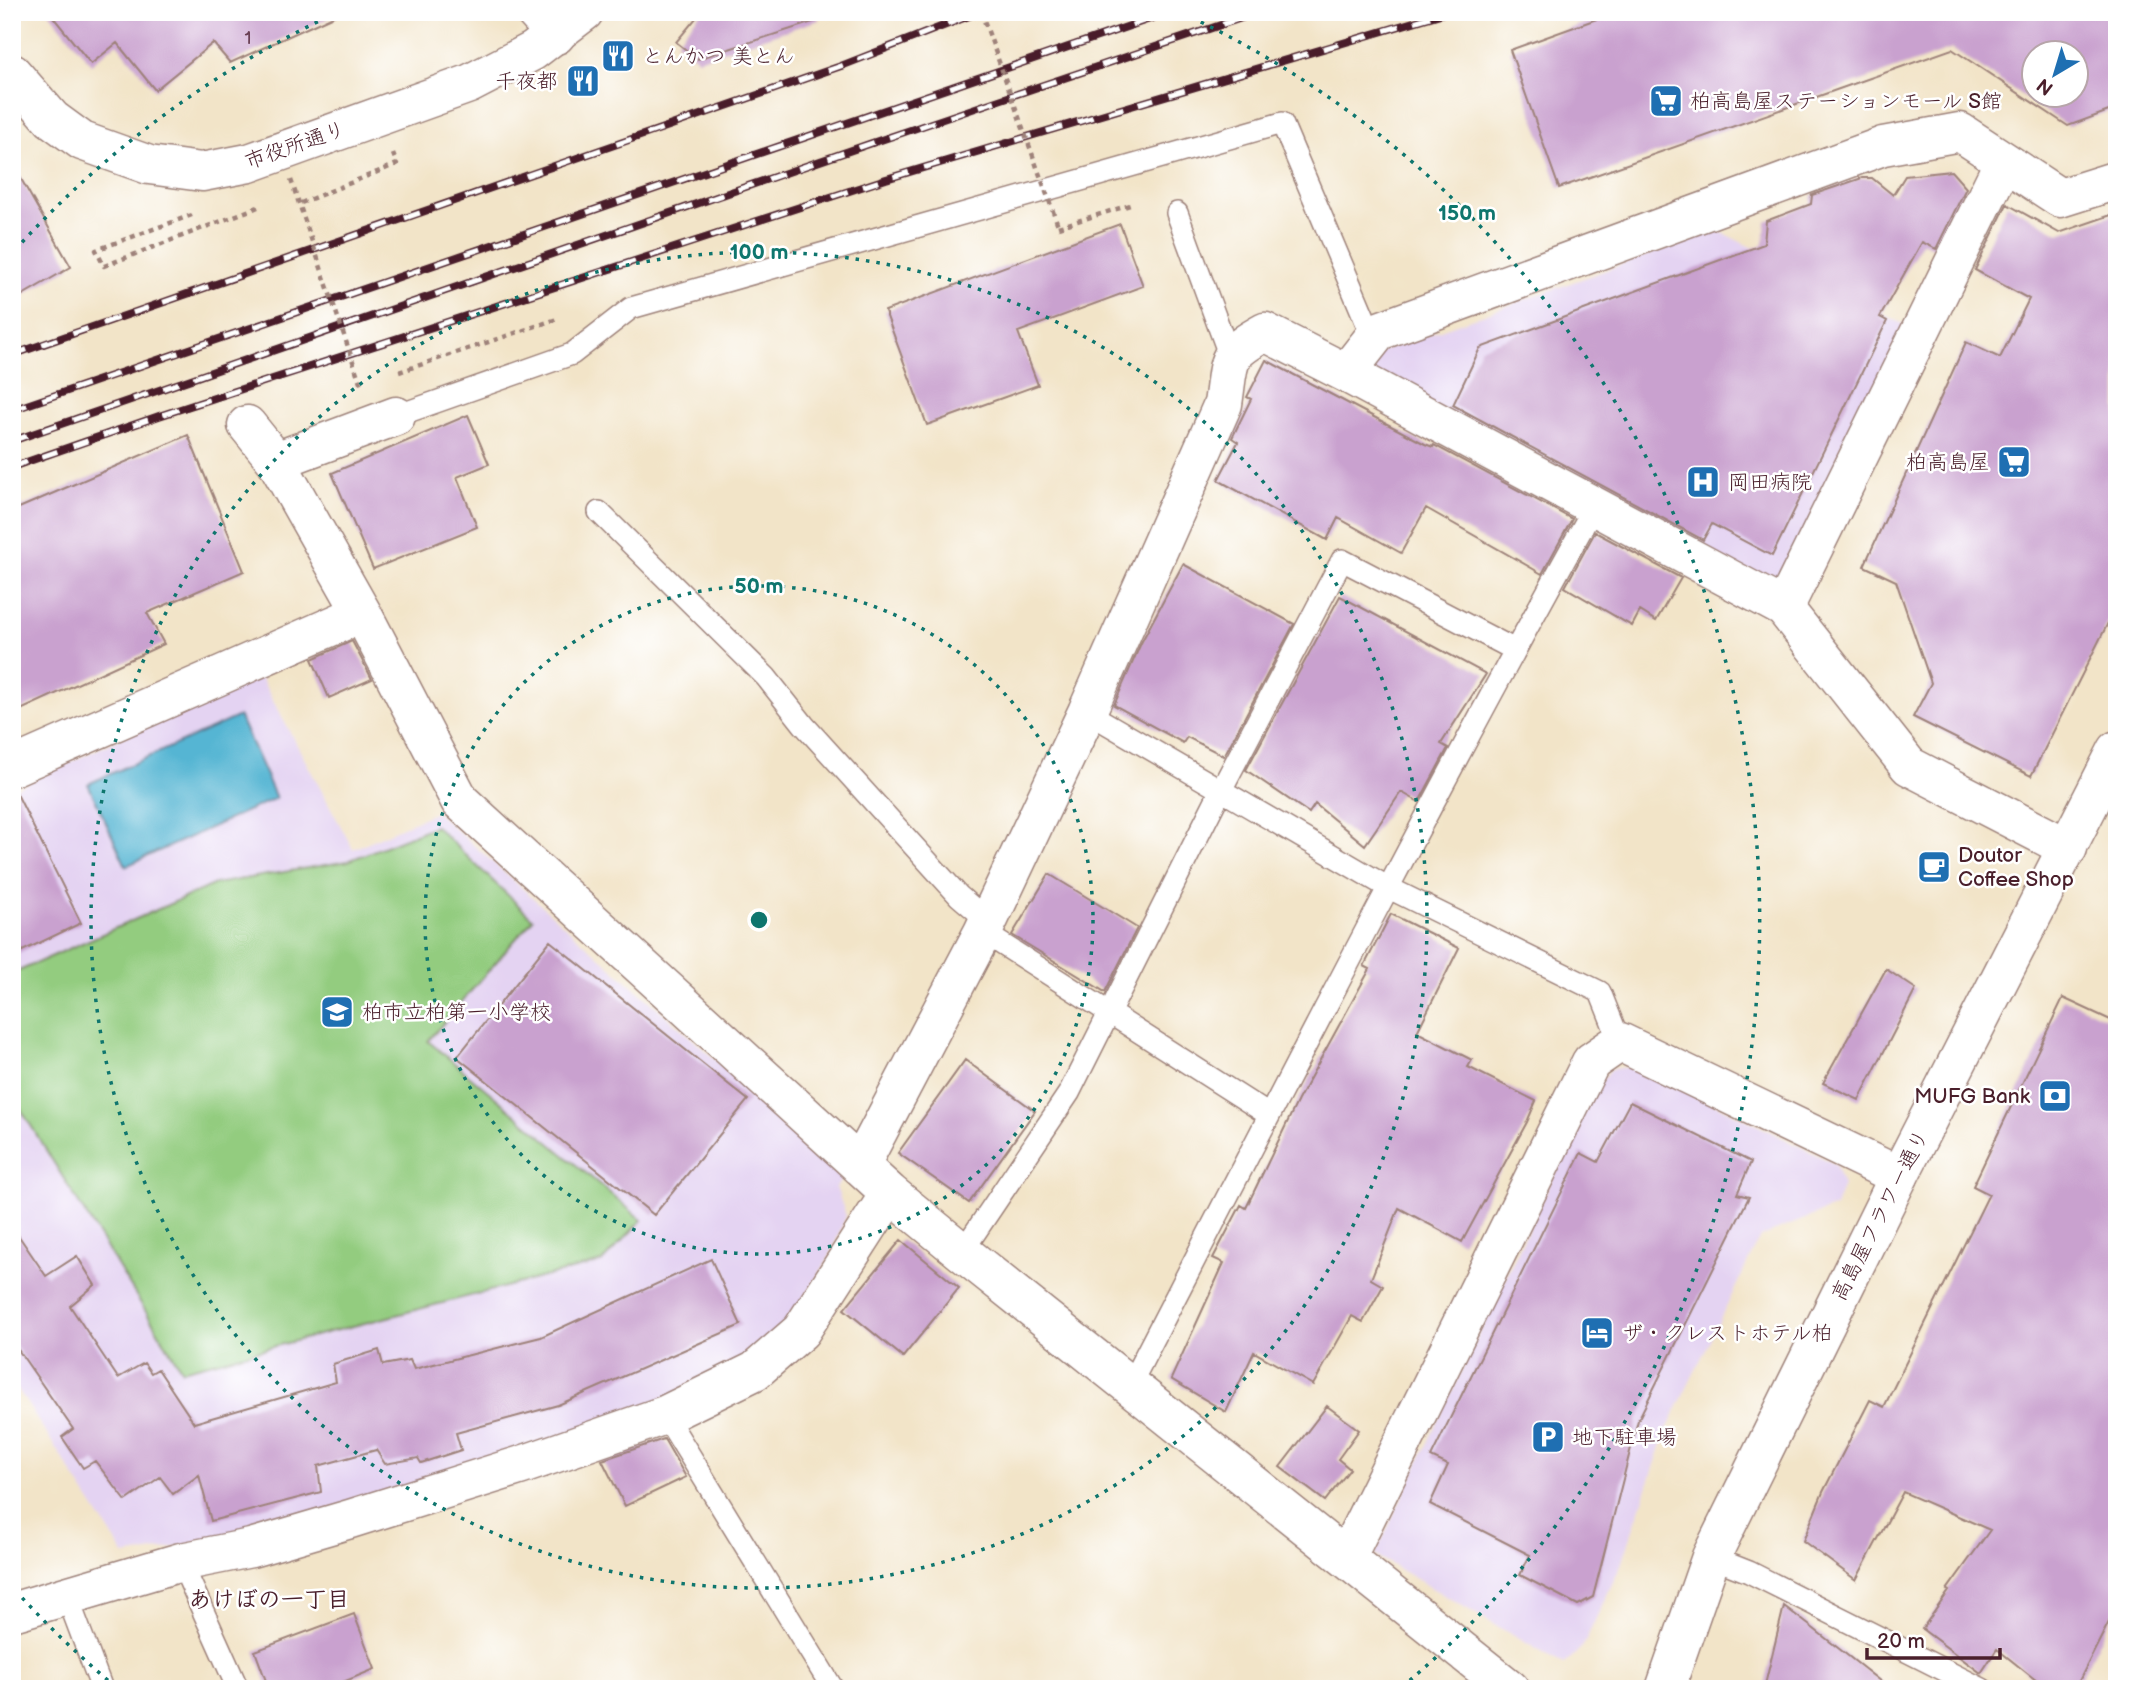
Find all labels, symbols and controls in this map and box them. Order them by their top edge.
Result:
house number: 1 [245,28,251,49]
restaurant icon: とんかつ 美とん [599,37,637,75]
north arrow [2021,38,2090,108]
place label: とんかつ 美とん [642,44,795,69]
restaurant icon: 千夜都 [564,62,602,100]
place label: 千夜都 [495,69,558,94]
text: N [2033,73,2058,100]
supermarket icon: 柏高島屋ステーションモール S館 [1647,82,1685,120]
place label: 柏高島屋ステーションモール S館 [1690,89,2002,114]
street label: 市役所通り [241,117,349,174]
text: 150 m [1438,201,1496,226]
text: 100 m [730,240,788,265]
supermarket icon: 柏高島屋 [1995,443,2033,481]
place label: 柏高島屋 [1906,450,1990,475]
hospital icon: 岡田病院 [1684,463,1722,501]
place label: 岡田病院 [1728,470,1812,495]
text: 50 m [735,574,783,599]
place label: Doutor Coffee Shop [1958,843,2074,892]
cafe icon: Doutor Coffee Shop [1915,848,1953,886]
centre of rings [747,908,771,932]
school or university icon: 柏市立柏第一小学校 [318,993,356,1031]
place label: 柏市立柏第一小学校 [362,1000,551,1025]
bank icon: MUFG Bank [2036,1077,2074,1115]
place label: MUFG Bank [1914,1084,2031,1109]
street label: 高島屋フラワー通り [1826,1125,1934,1305]
hotel icon: ザ・クレストホテル柏 [1578,1314,1616,1352]
place label: ザ・クレストホテル柏 [1622,1321,1833,1346]
parking icon: 地下駐車場 [1529,1418,1567,1456]
place label: 地下駐車場 [1572,1425,1677,1450]
district label: あけぼの一丁目 [188,1586,350,1614]
scale bar [1867,1617,2000,1661]
text: 20 m [1877,1629,1925,1654]

